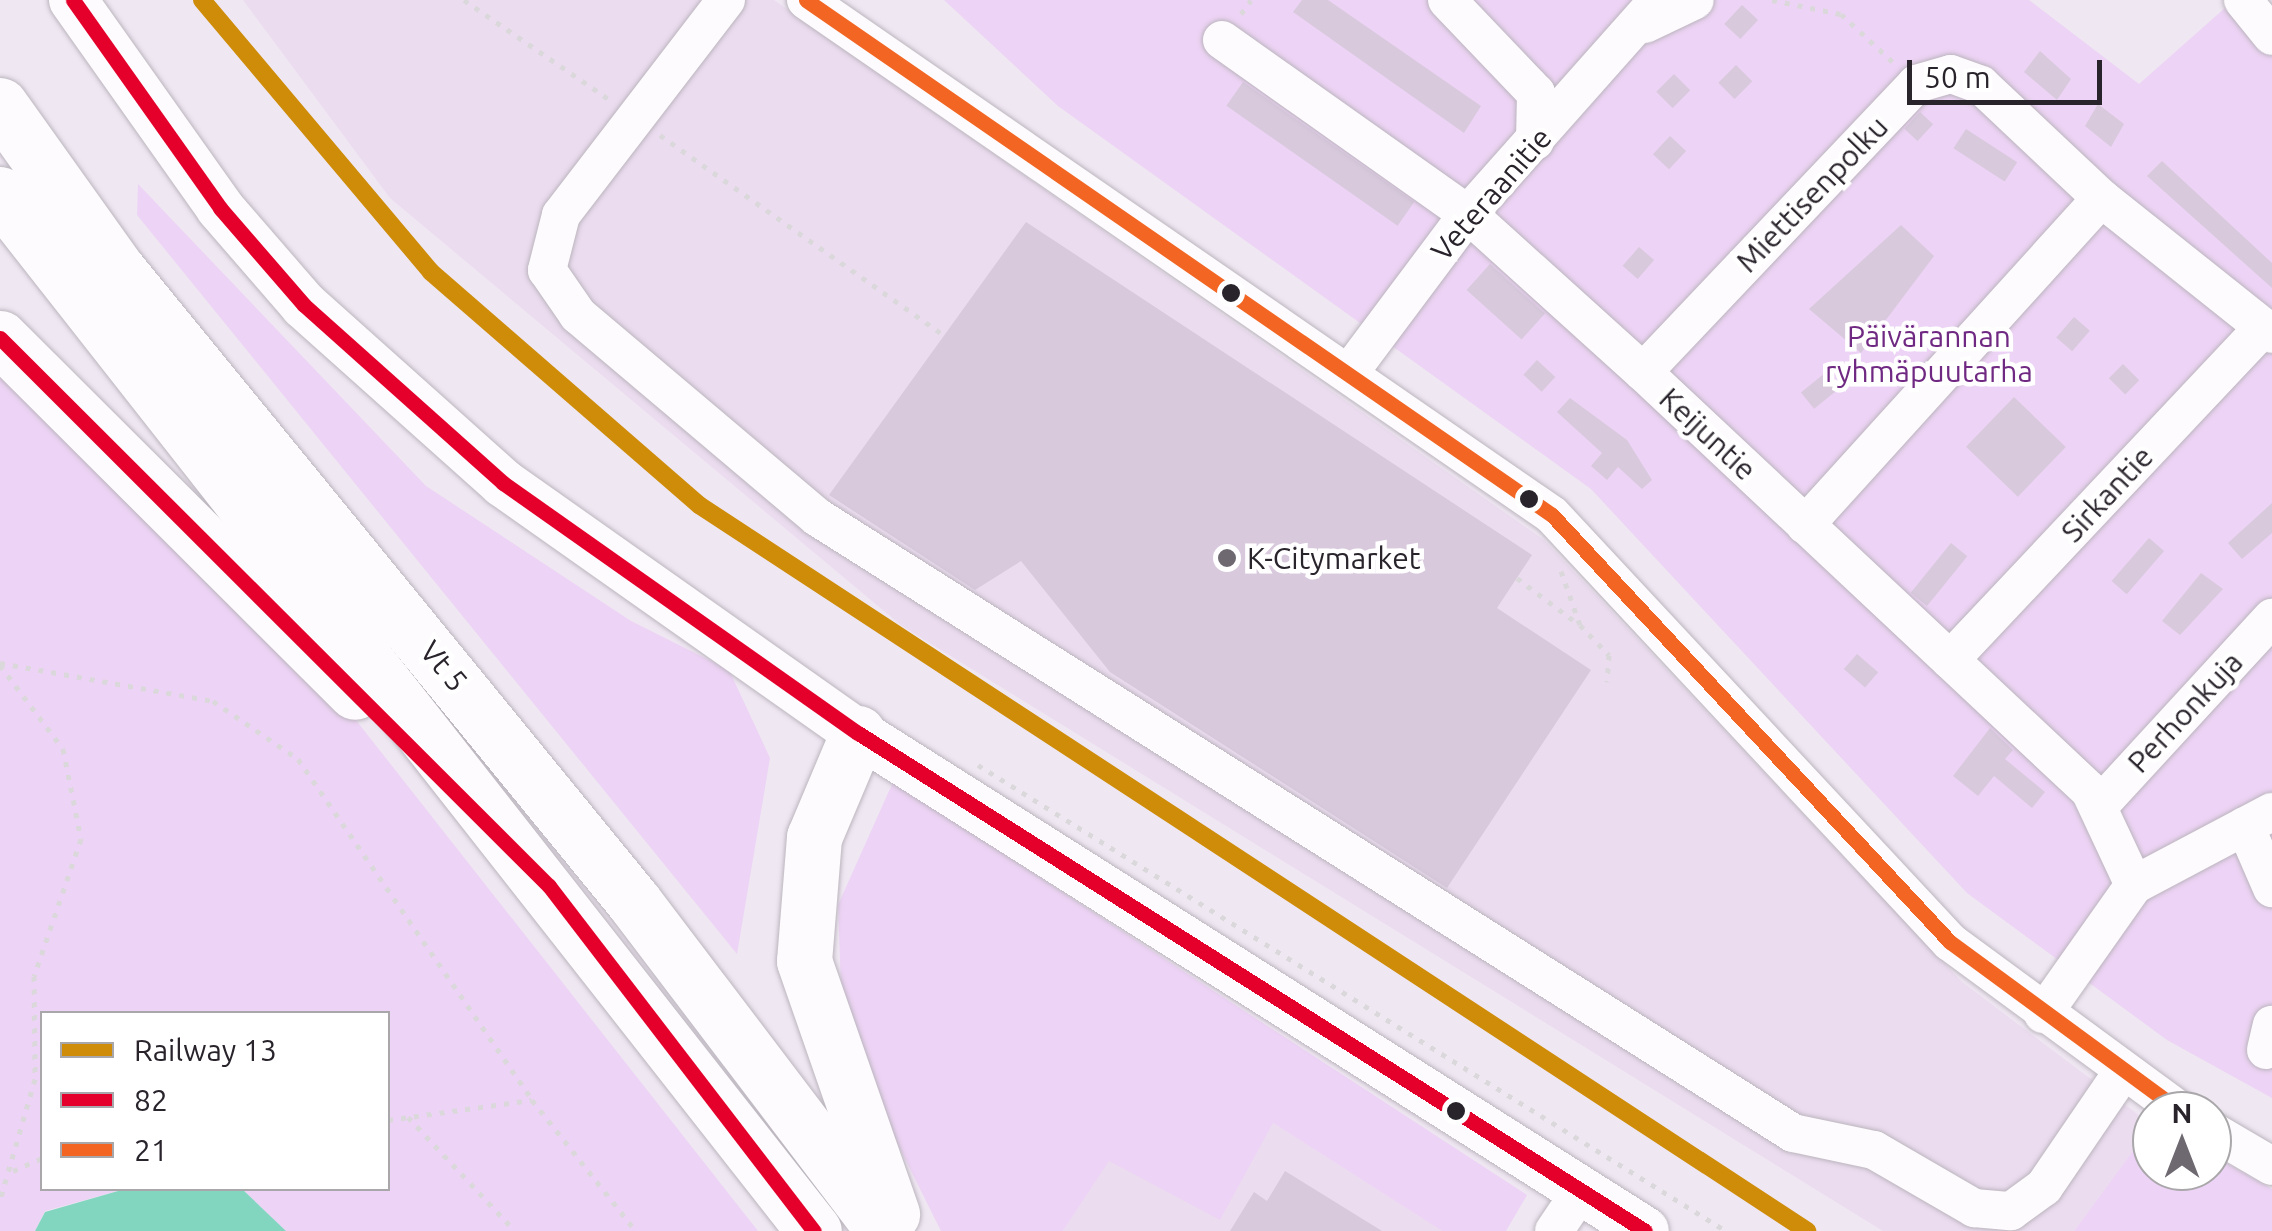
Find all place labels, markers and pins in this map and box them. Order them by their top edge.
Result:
unlabelled marker [1221,283,1241,303]
unlabelled marker [1519,489,1539,509]
place label: K-Citymarket [1247,540,1420,576]
marker: K-Citymarket [1216,547,1238,569]
unlabelled marker [1446,1101,1466,1121]

